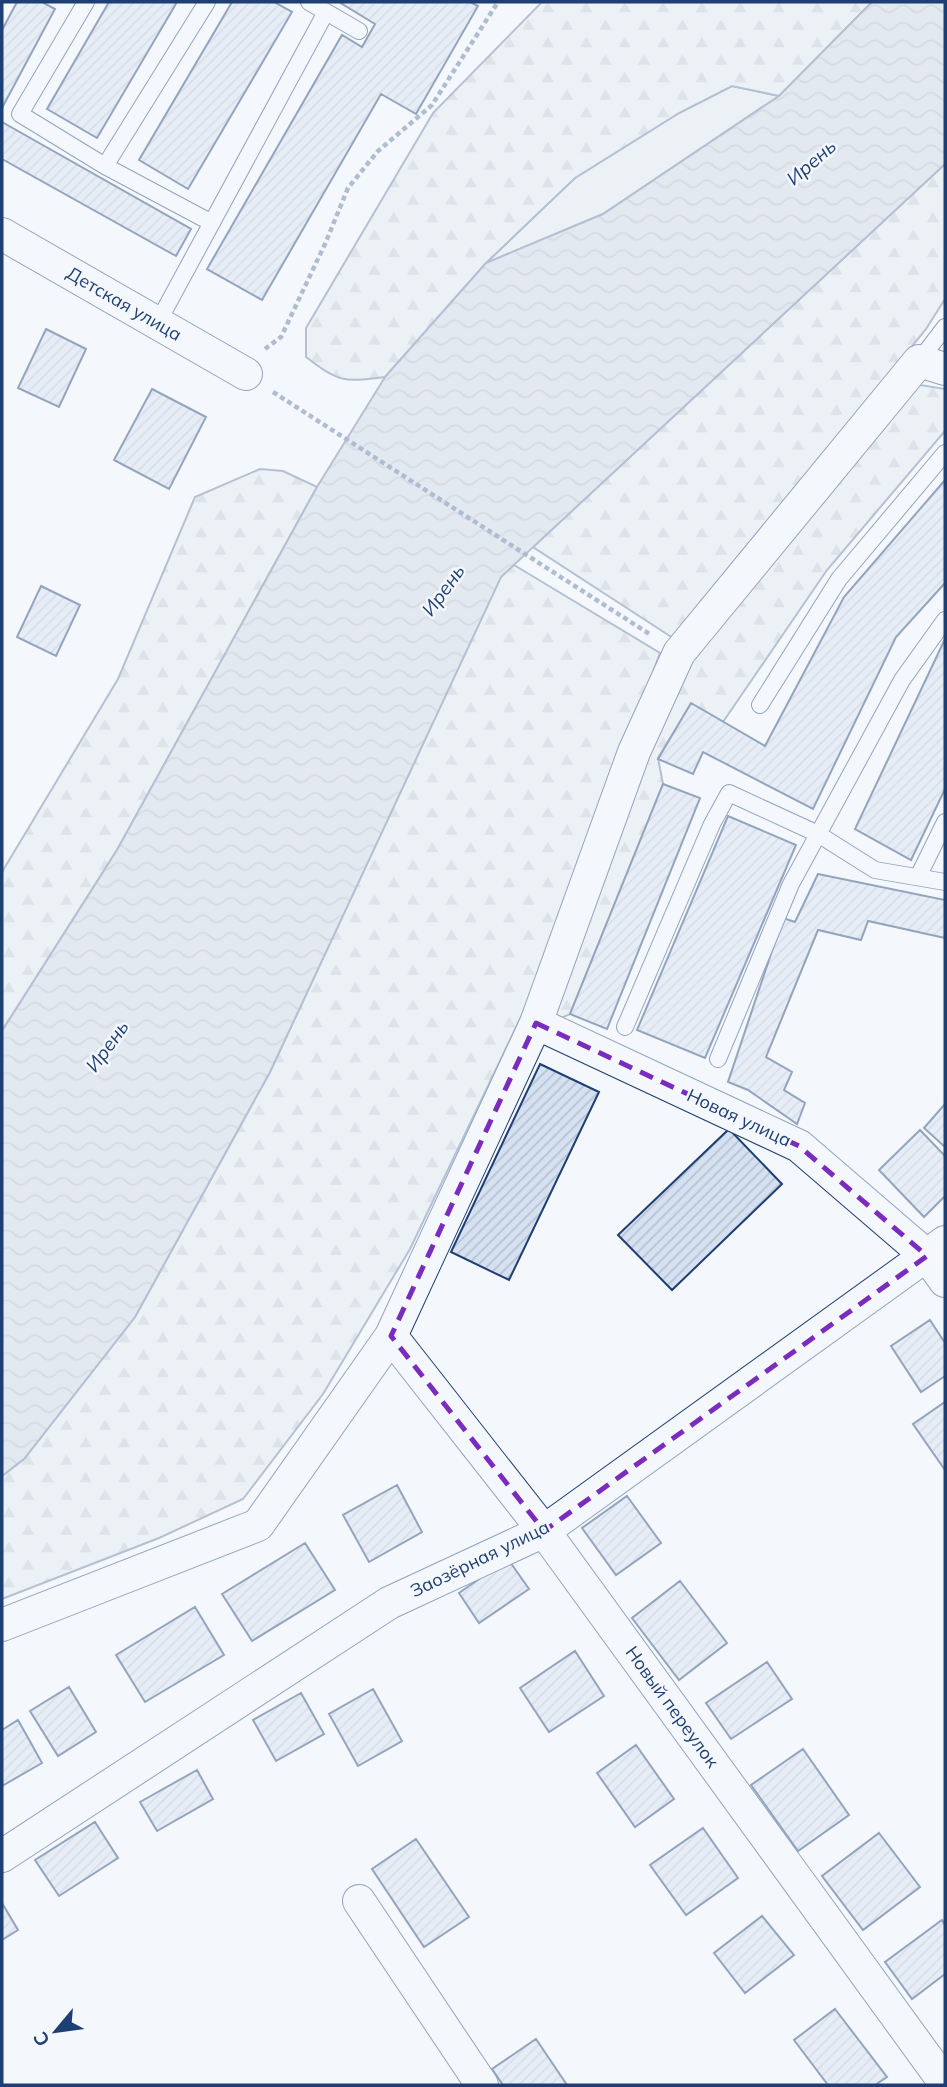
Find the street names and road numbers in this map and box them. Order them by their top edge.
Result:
street label: Детская улица [62,261,186,346]
street label: Новая улица [683,1083,795,1152]
street label: Заозёрная улица [406,1515,553,1602]
street label: Новый переулок [621,1641,724,1772]

